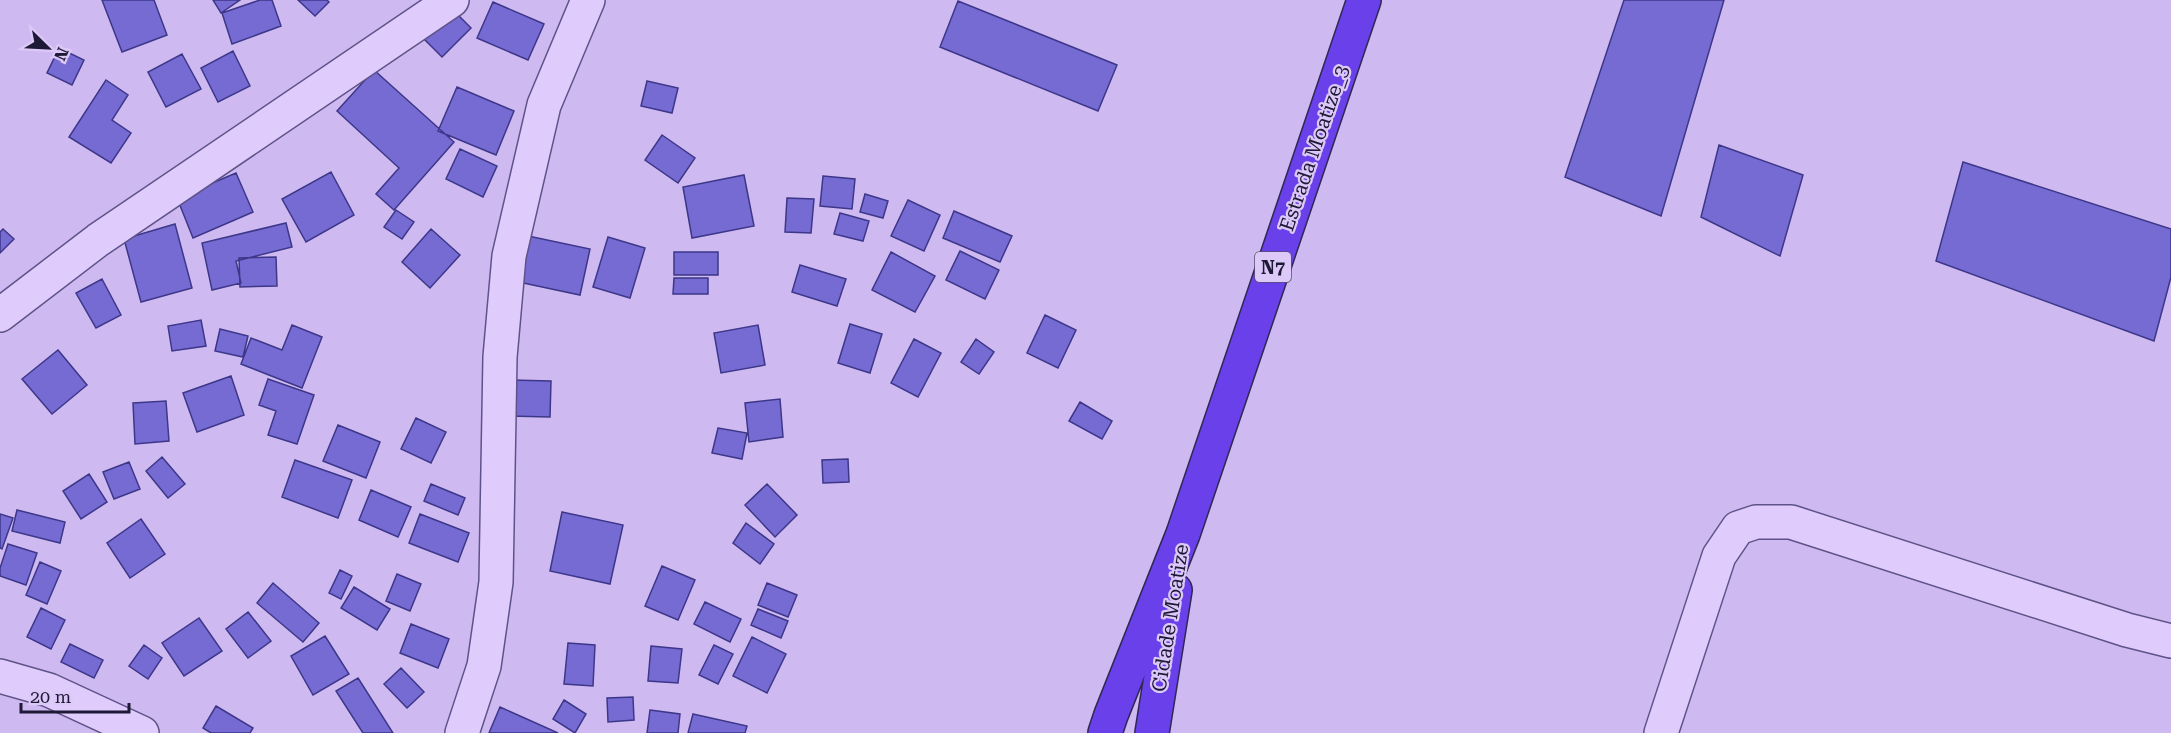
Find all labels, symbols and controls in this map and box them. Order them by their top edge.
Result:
north arrow [18,18,78,78]
text: N [50,44,72,63]
street label: Estrada Moatize_3 [1274,62,1354,234]
road number: N7 [1255,252,1291,282]
street label: Cidade Moatize [1146,543,1194,693]
scale bar [21,676,129,714]
text: 20 m [30,686,71,707]

